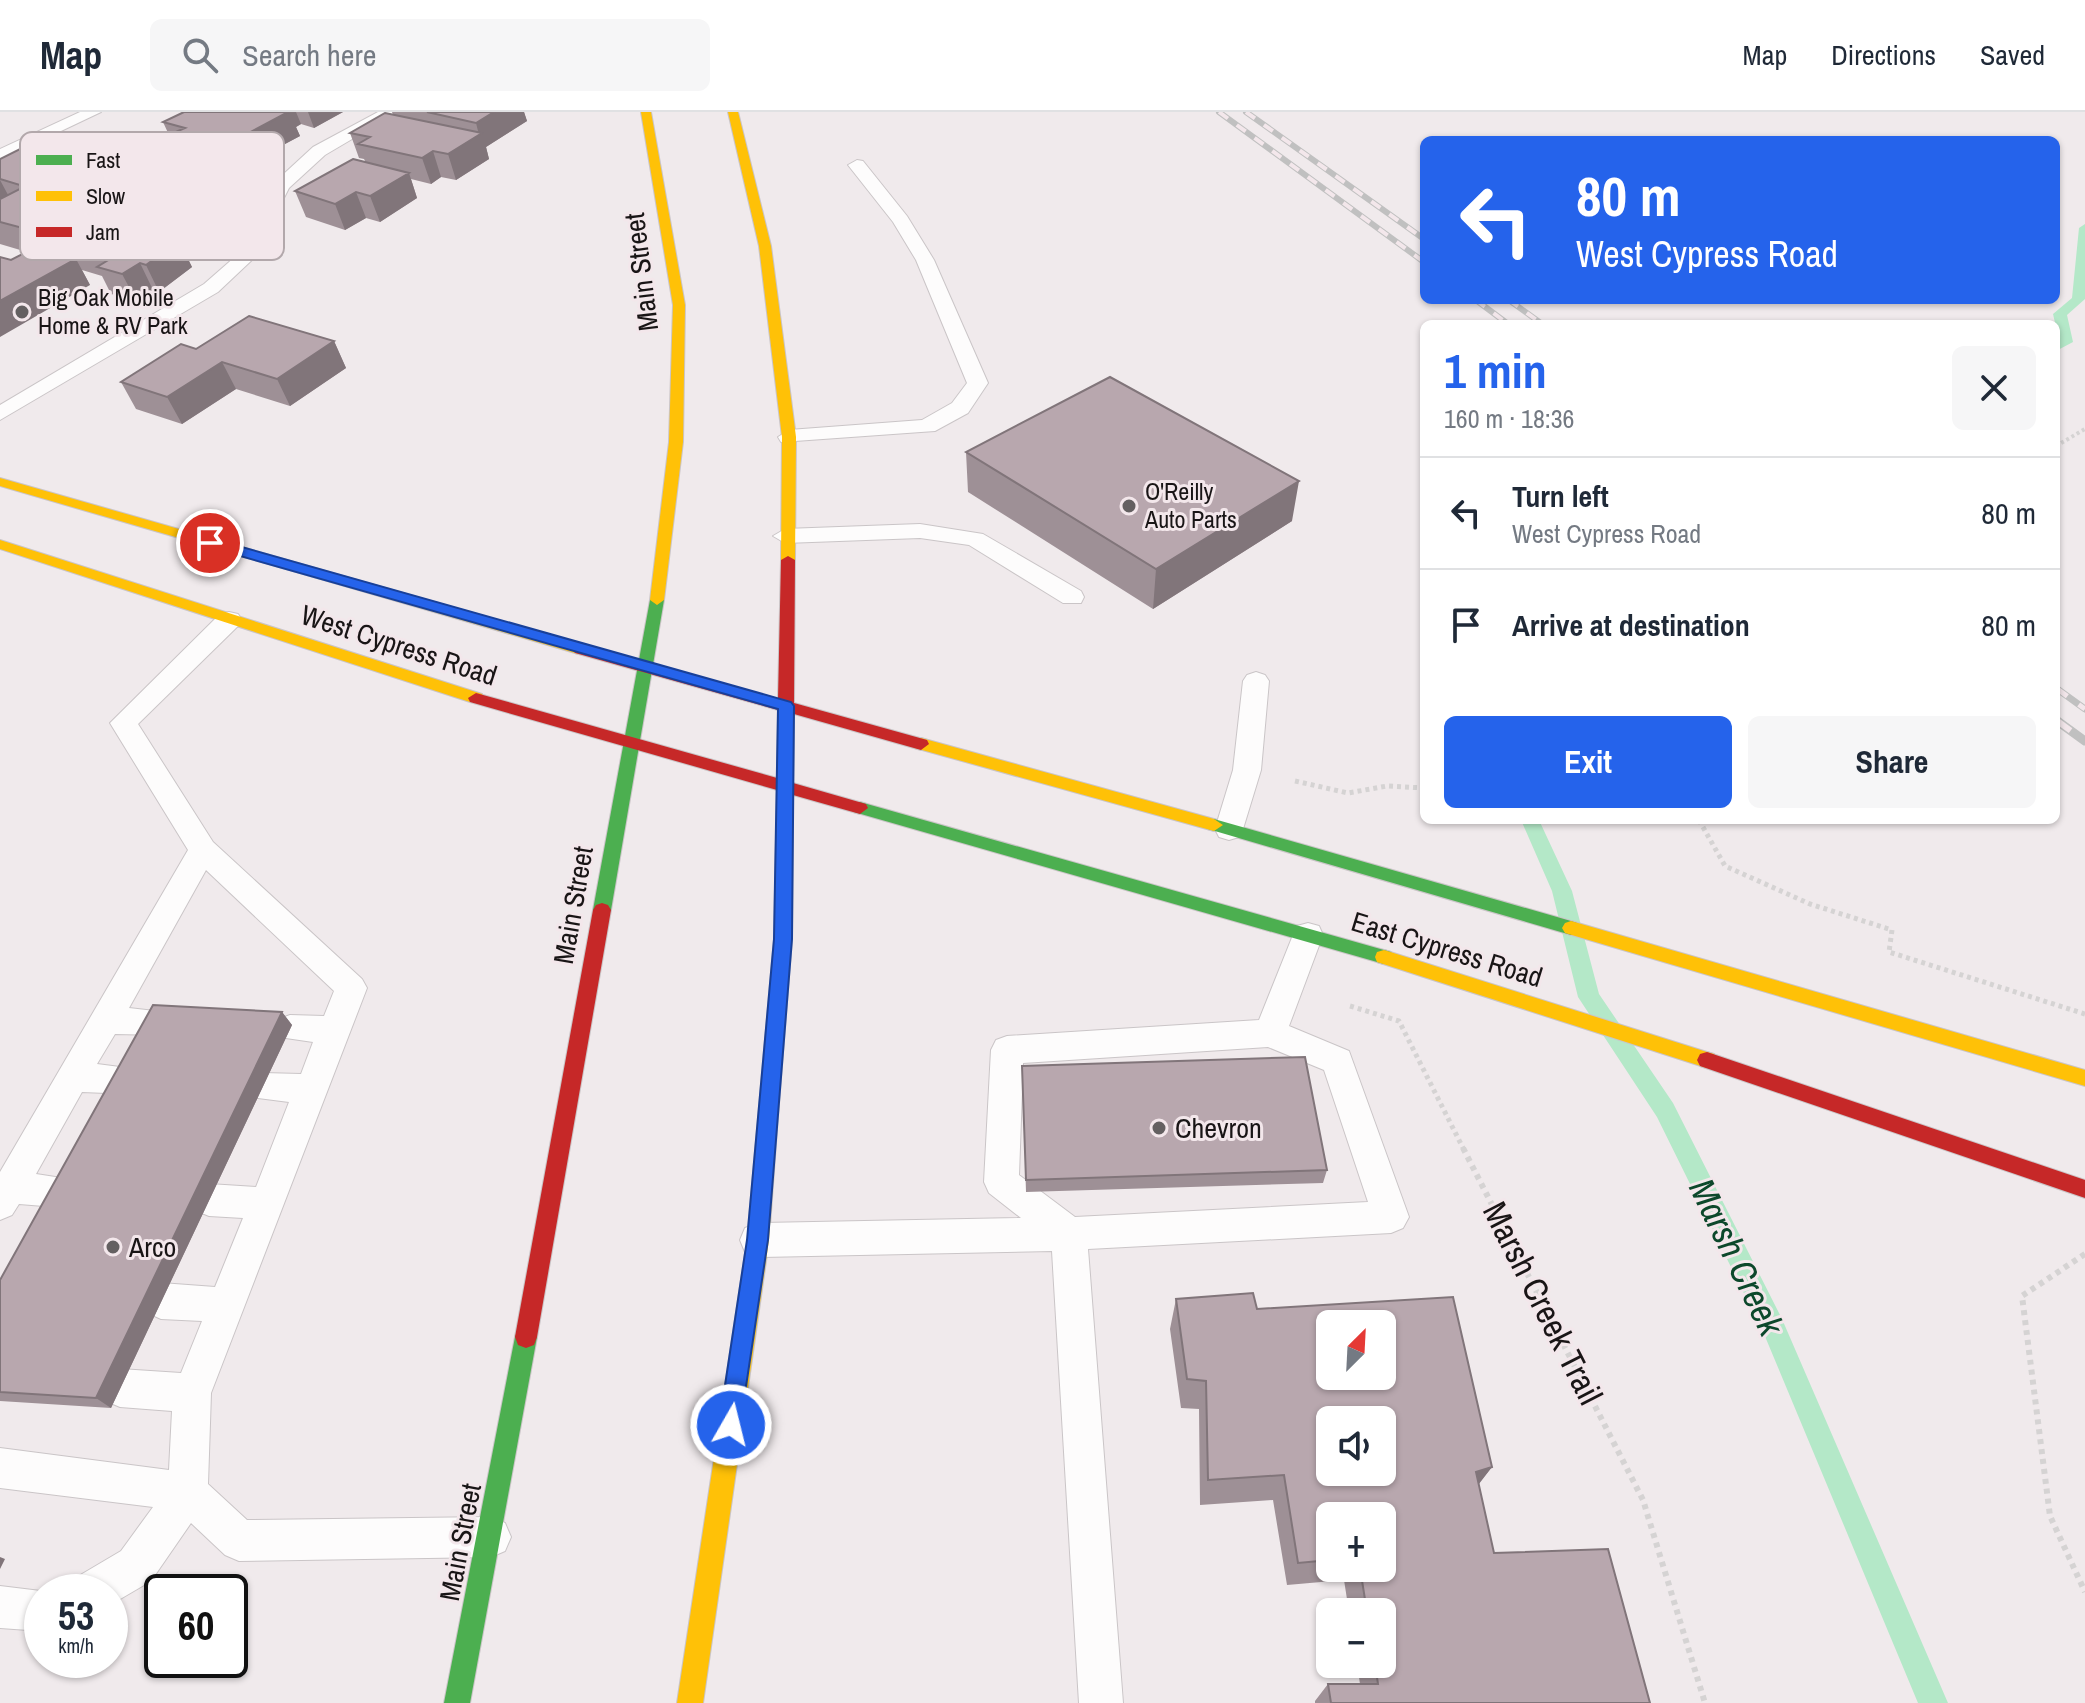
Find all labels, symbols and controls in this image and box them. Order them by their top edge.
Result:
search box [150,19,710,91]
text: Map [40,30,102,81]
icon: search [178,33,222,77]
text: Search here [242,35,376,75]
text: Map [1743,36,1787,74]
text: Directions [1831,36,1936,74]
text: Saved [1980,36,2045,74]
legend [20,132,284,260]
text: Fast [86,145,120,175]
text: 80 m [1576,158,1681,233]
icon: left [1444,168,1548,272]
text: Slow [86,181,125,211]
street label: Main Street [615,211,667,333]
text: Jam [86,217,120,247]
text: West Cypress Road [1576,230,1838,278]
place label: Big Oak Mobile Home & RV Park [38,281,188,341]
marker: Big Oak Mobile Home & RV Park [13,303,31,321]
text: 1 min [1444,338,1547,403]
button: close [1952,346,2036,430]
text: 160 m · 18:36 [1444,401,1574,436]
place label: O'Reilly Auto Parts [1144,475,1237,535]
text: Turn left [1512,476,1609,516]
icon: left [1444,491,1488,535]
text: 80 m [1981,493,2036,533]
marker: O'Reilly Auto Parts [1120,497,1138,515]
pin [176,509,244,577]
text: West Cypress Road [1512,516,1701,551]
icon: arrive [188,521,232,565]
street label: West Cypress Road [296,595,502,695]
icon: arrive [1444,603,1488,647]
text: Arrive at destination [1512,605,1750,645]
text: 80 m [1981,605,2036,645]
button: Exit [1444,716,1732,808]
button: Share [1748,716,2036,808]
street label: Main Street [544,843,602,967]
street label: East Cypress Road [1347,902,1547,996]
place label: Chevron [1175,1109,1262,1147]
marker: Chevron [1150,1119,1168,1137]
water label: Marsh Creek [1678,1171,1796,1345]
street label: Marsh Creek Trail [1472,1194,1614,1412]
place label: Arco [128,1228,176,1266]
marker: Arco [104,1238,122,1256]
north arrow [1316,1310,1396,1390]
map controls [1316,1310,1396,1678]
position arrow [689,1383,773,1467]
button: sound [1316,1406,1396,1486]
street label: Main Street [430,1480,490,1604]
button: + [1316,1502,1396,1582]
speed limit sign: 60 [144,1574,248,1678]
text: 53 [58,1589,94,1642]
button: − [1316,1598,1396,1678]
text: km/h [58,1632,94,1659]

